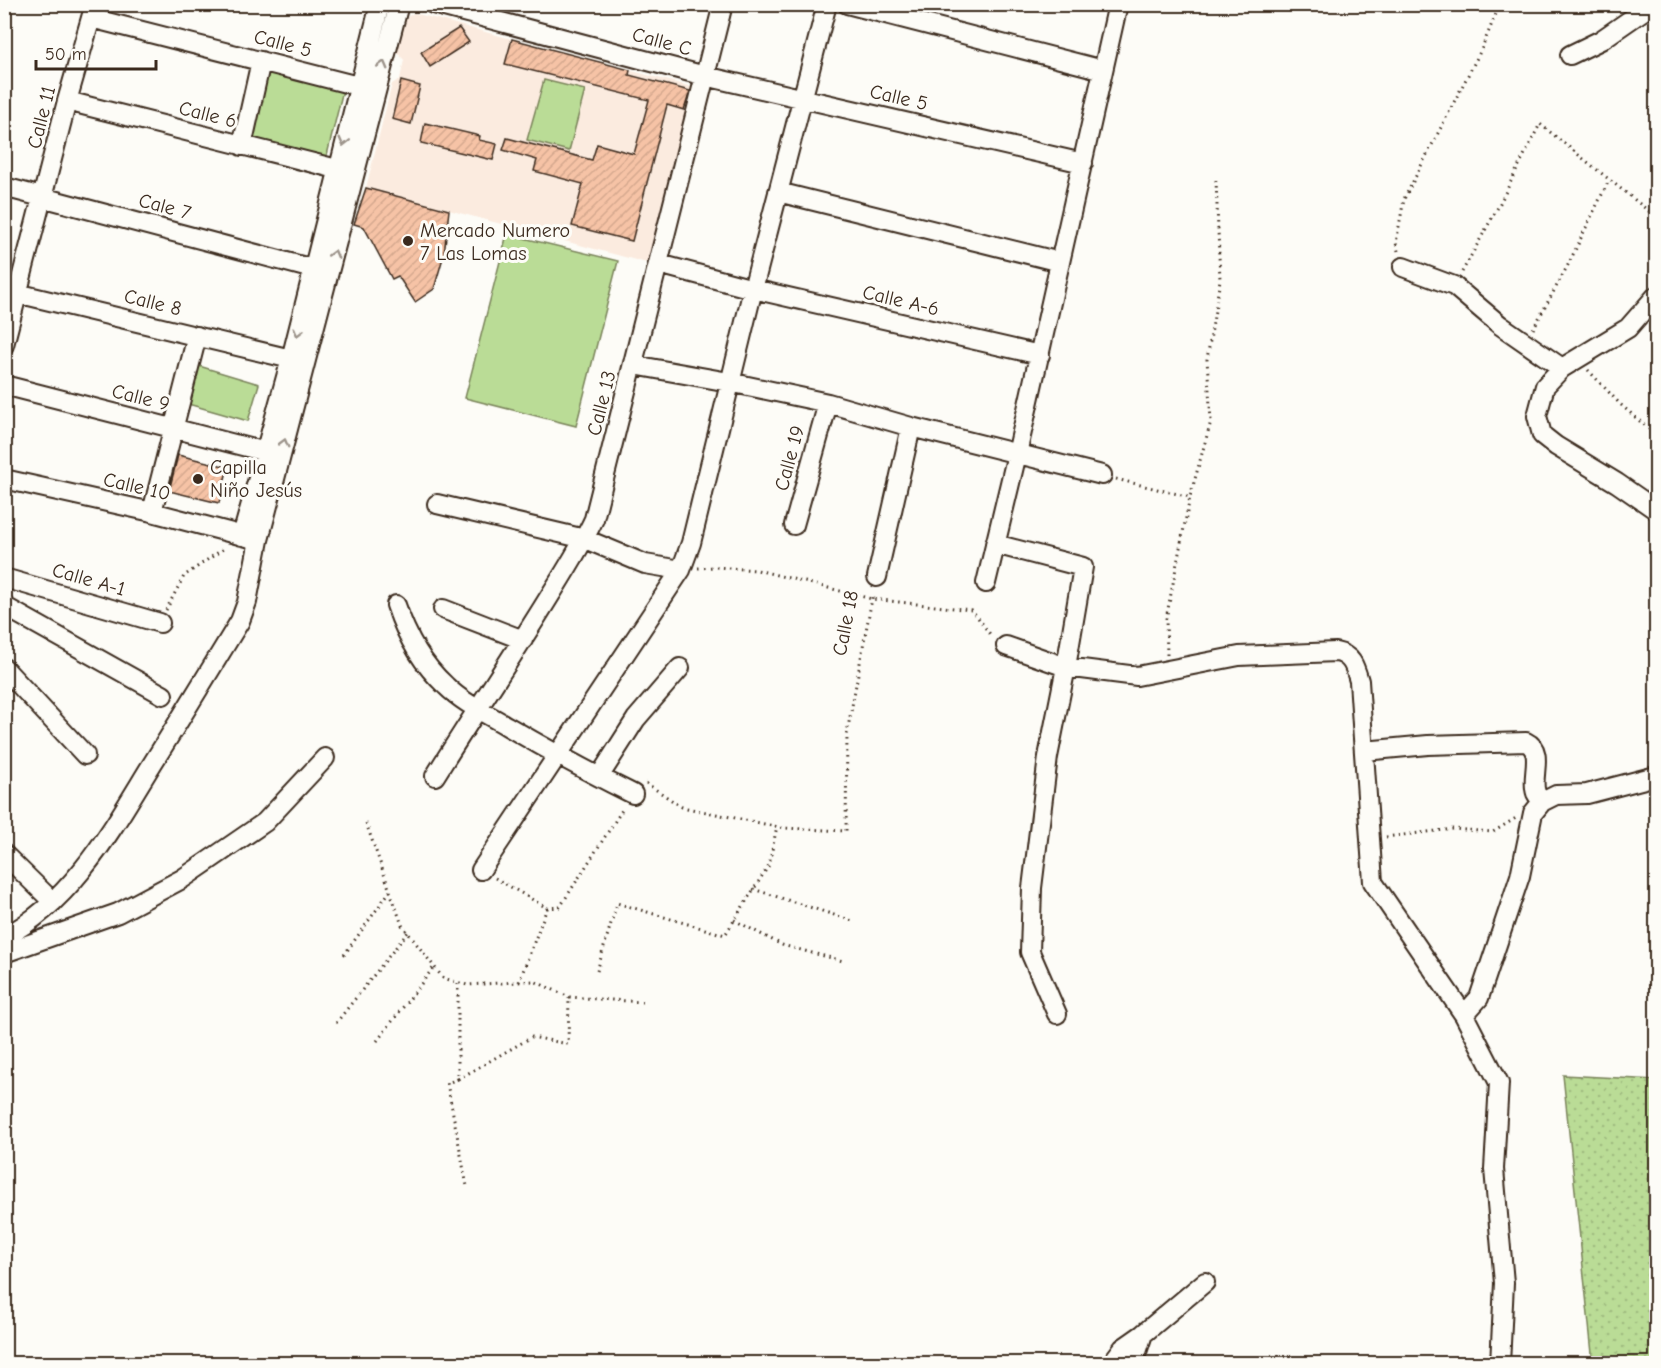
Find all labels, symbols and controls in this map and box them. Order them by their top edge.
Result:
street label: Calle C [630,23,694,60]
street label: Calle 5 [251,25,314,62]
scale bar [36,33,156,71]
text: 50 m [45,44,87,65]
one-way arrow [376,61,388,71]
street label: Calle 5 [868,80,930,115]
street label: Calle 11 [23,83,60,151]
street label: Calle 6 [177,96,239,133]
one-way arrow [338,137,351,147]
street label: Cale 7 [136,188,194,225]
place label: Mercado Numero 7 Las Lomas [420,219,570,265]
marker: Mercado Numero 7 Las Lomas [401,234,415,248]
one-way arrow [326,249,339,259]
street label: Calle A-6 [860,281,941,320]
street label: Calle 8 [122,284,184,321]
one-way arrow [292,327,305,337]
street label: Calle 13 [582,368,621,438]
street label: Calle 9 [110,379,172,416]
street label: Calle 19 [770,423,809,493]
one-way arrow [277,438,290,448]
place label: Capilla Niño Jesús [210,456,302,502]
street label: Calle 10 [101,468,173,505]
marker: Capilla Niño Jesús [191,472,205,486]
street label: Calle A-1 [50,558,128,601]
street label: Calle 18 [828,588,863,658]

